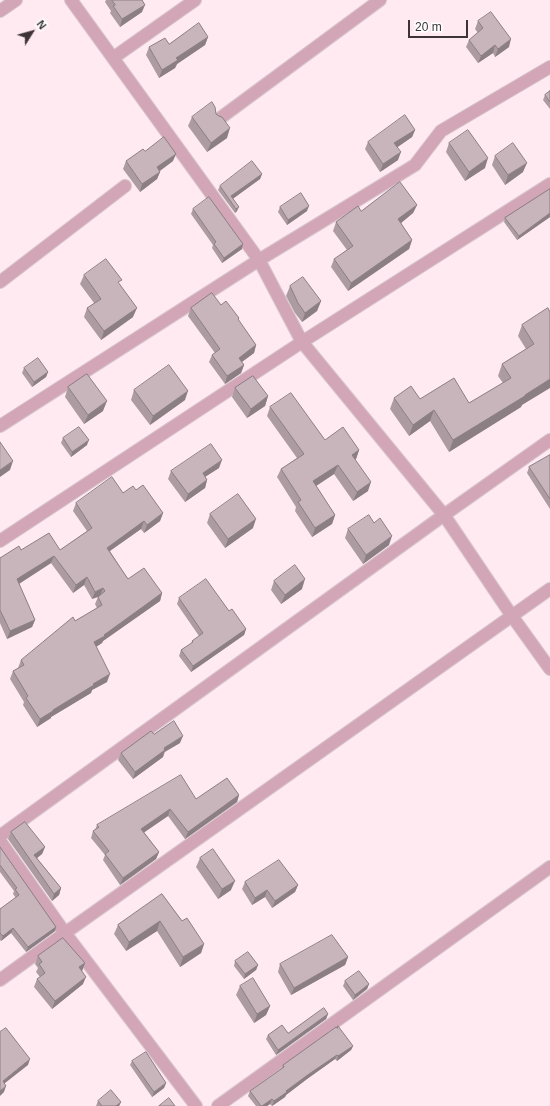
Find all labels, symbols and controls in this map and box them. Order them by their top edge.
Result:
north arrow [12,12,52,52]
scale bar [410,12,470,38]
text: N [34,18,49,32]
text: 20 m [415,20,442,34]

